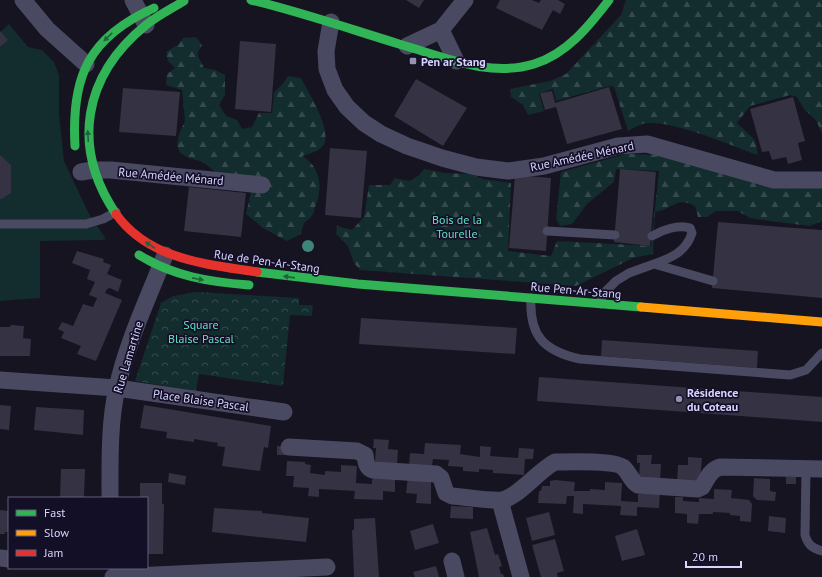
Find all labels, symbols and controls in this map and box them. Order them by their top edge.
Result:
one-way arrow [103,32,113,42]
place label: Pen ar Stang [421,54,486,69]
marker: Pen ar Stang [408,56,418,66]
one-way arrow [85,129,91,142]
street label: Rue Amédée Ménard [529,138,635,174]
street label: Rue Amédée Ménard [118,164,224,188]
park label: Bois de la Tourelle [432,212,482,241]
one-way arrow [145,241,155,249]
street label: Rue de Pen-Ar-Stang [213,246,321,276]
one-way arrow [283,274,295,280]
one-way arrow [191,276,204,282]
street label: Rue Pen-Ar-Stang [530,279,622,301]
park label: Square Blaise Pascal [168,317,235,346]
street label: Rue Lamartine [110,319,146,395]
place label: Résidence du Coteau [687,385,738,414]
street label: Place Blaise Pascal [152,386,250,414]
marker: Résidence du Coteau [674,394,684,404]
legend [8,497,148,569]
text: Fast [44,505,65,520]
text: Slow [44,525,69,540]
scale bar [686,543,741,569]
text: Jam [43,545,63,560]
text: 20 m [692,549,718,564]

